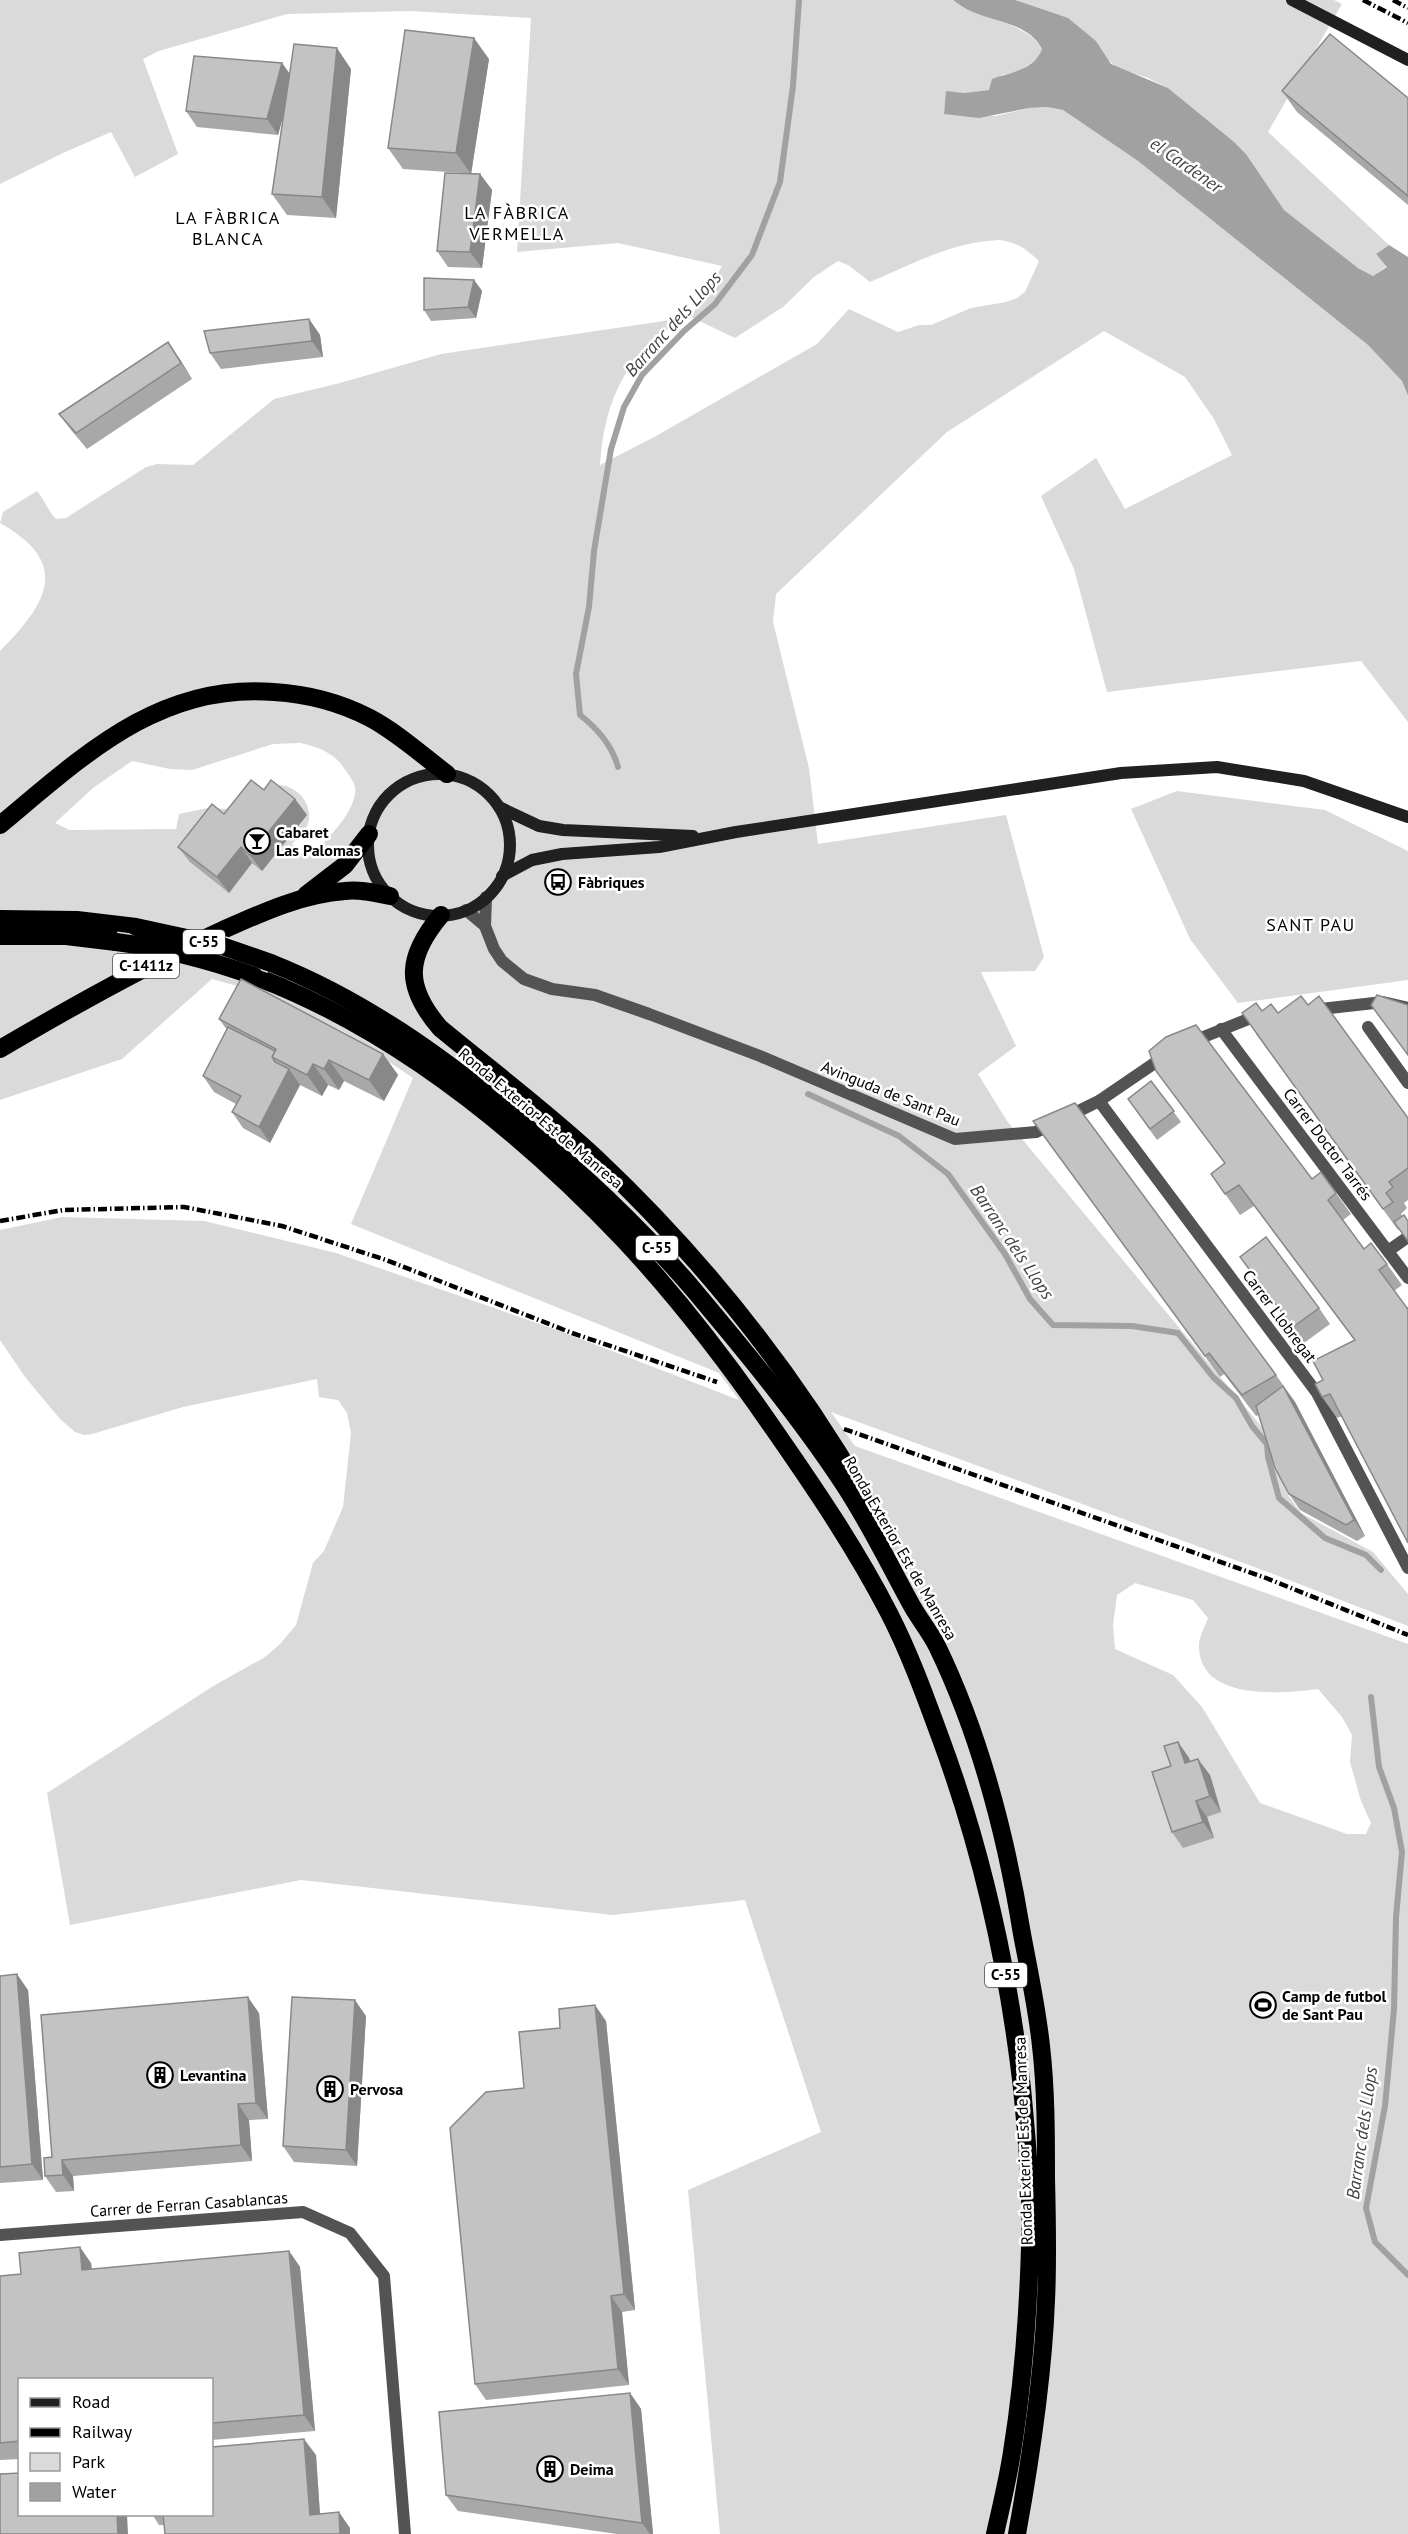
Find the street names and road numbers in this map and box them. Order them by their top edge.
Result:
road number: C-55 [183,930,225,954]
road number: C-1411z [113,954,179,978]
street label: Ronda Exterior Est de Manresa [455,1043,627,1193]
street label: Avinguda de Sant Pau [818,1056,964,1130]
street label: Carrer Doctor Tarrés [1279,1084,1377,1204]
road number: C-55 [636,1236,678,1260]
street label: Carrer Llobregat [1239,1266,1322,1367]
street label: Ronda Exterior Est de Manresa [840,1453,962,1643]
road number: C-55 [985,1963,1027,1987]
street label: Ronda Exterior Est de Manresa [1009,2036,1037,2246]
street label: Carrer de Ferran Casablancas [89,2187,289,2221]

